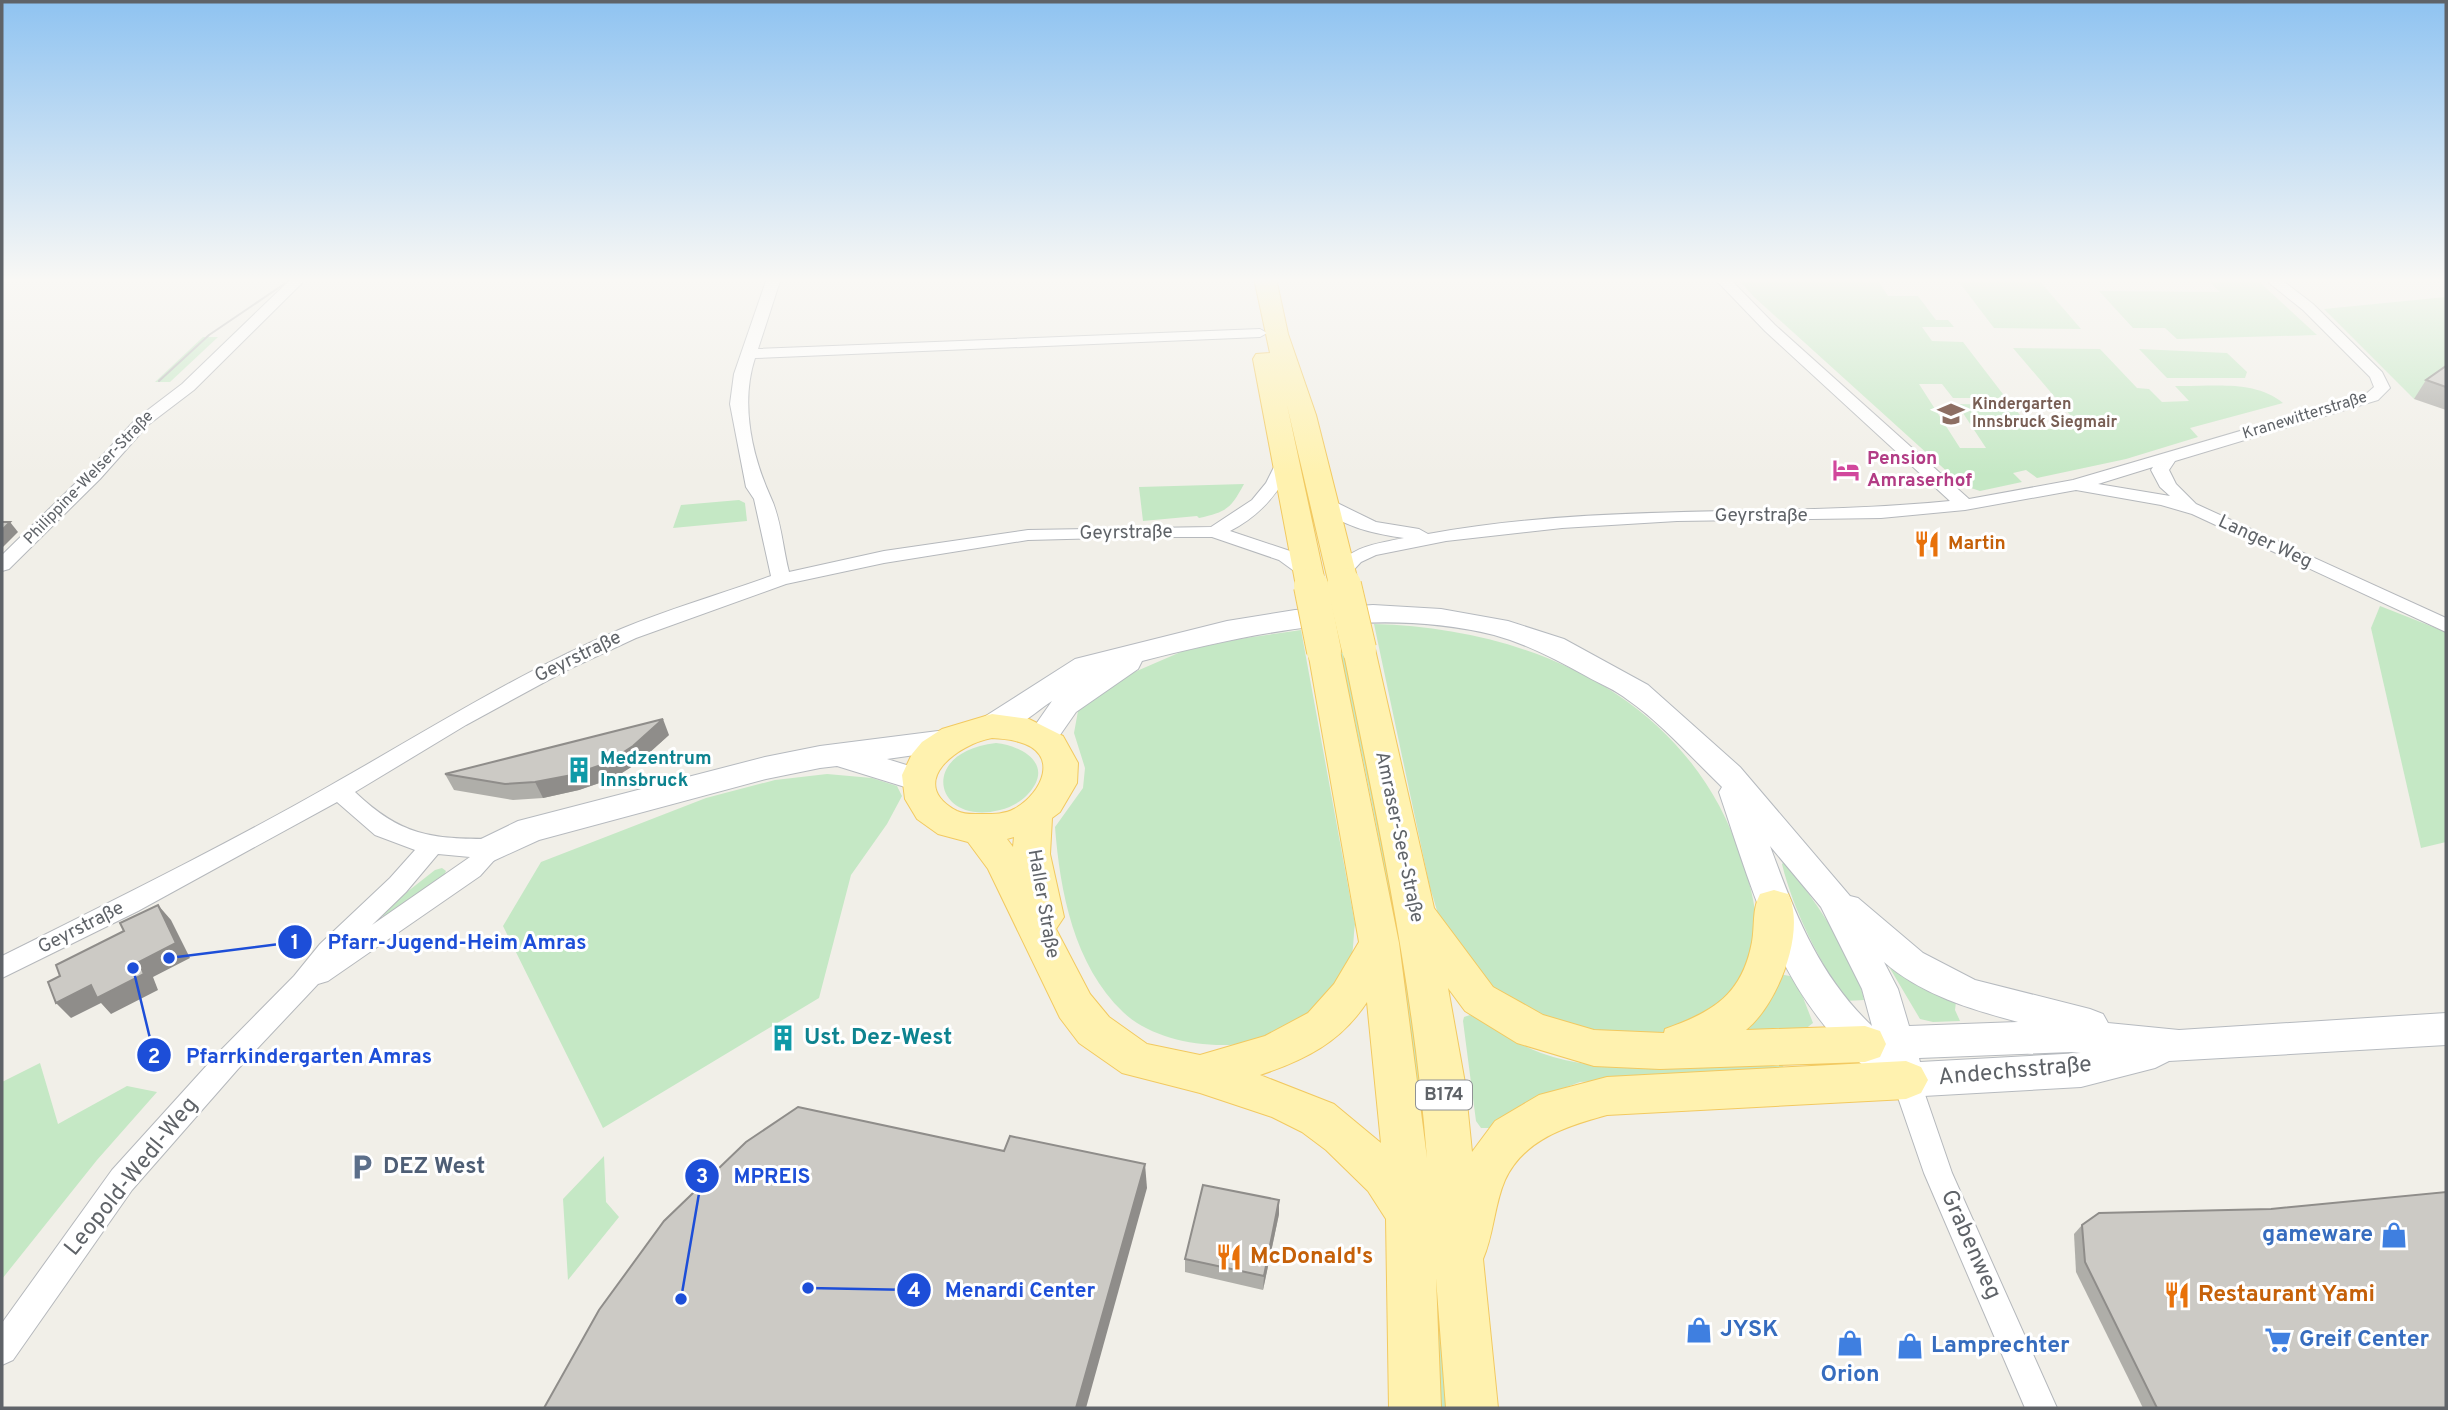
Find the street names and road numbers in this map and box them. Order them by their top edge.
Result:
street label: Kranewitterstraße [2240,388,2370,444]
street label: Philippine-Welser-Straße [20,407,158,549]
street label: Geyrstraße [1714,504,1808,528]
street label: Langer Weg [2214,510,2316,574]
street label: Geyrstraße [1079,520,1173,546]
street label: Geyrstraße [531,626,625,688]
street label: Amraser-See-Straße [1369,749,1429,925]
street label: Haller Straße [1022,848,1064,960]
street label: Geyrstraße [34,896,128,960]
street label: Andechsstraße [1937,1051,2093,1093]
road number: B174 [1416,1080,1472,1110]
street label: Leopold-Wedl-Weg [59,1092,205,1262]
street label: Grabenweg [1933,1186,2007,1304]

